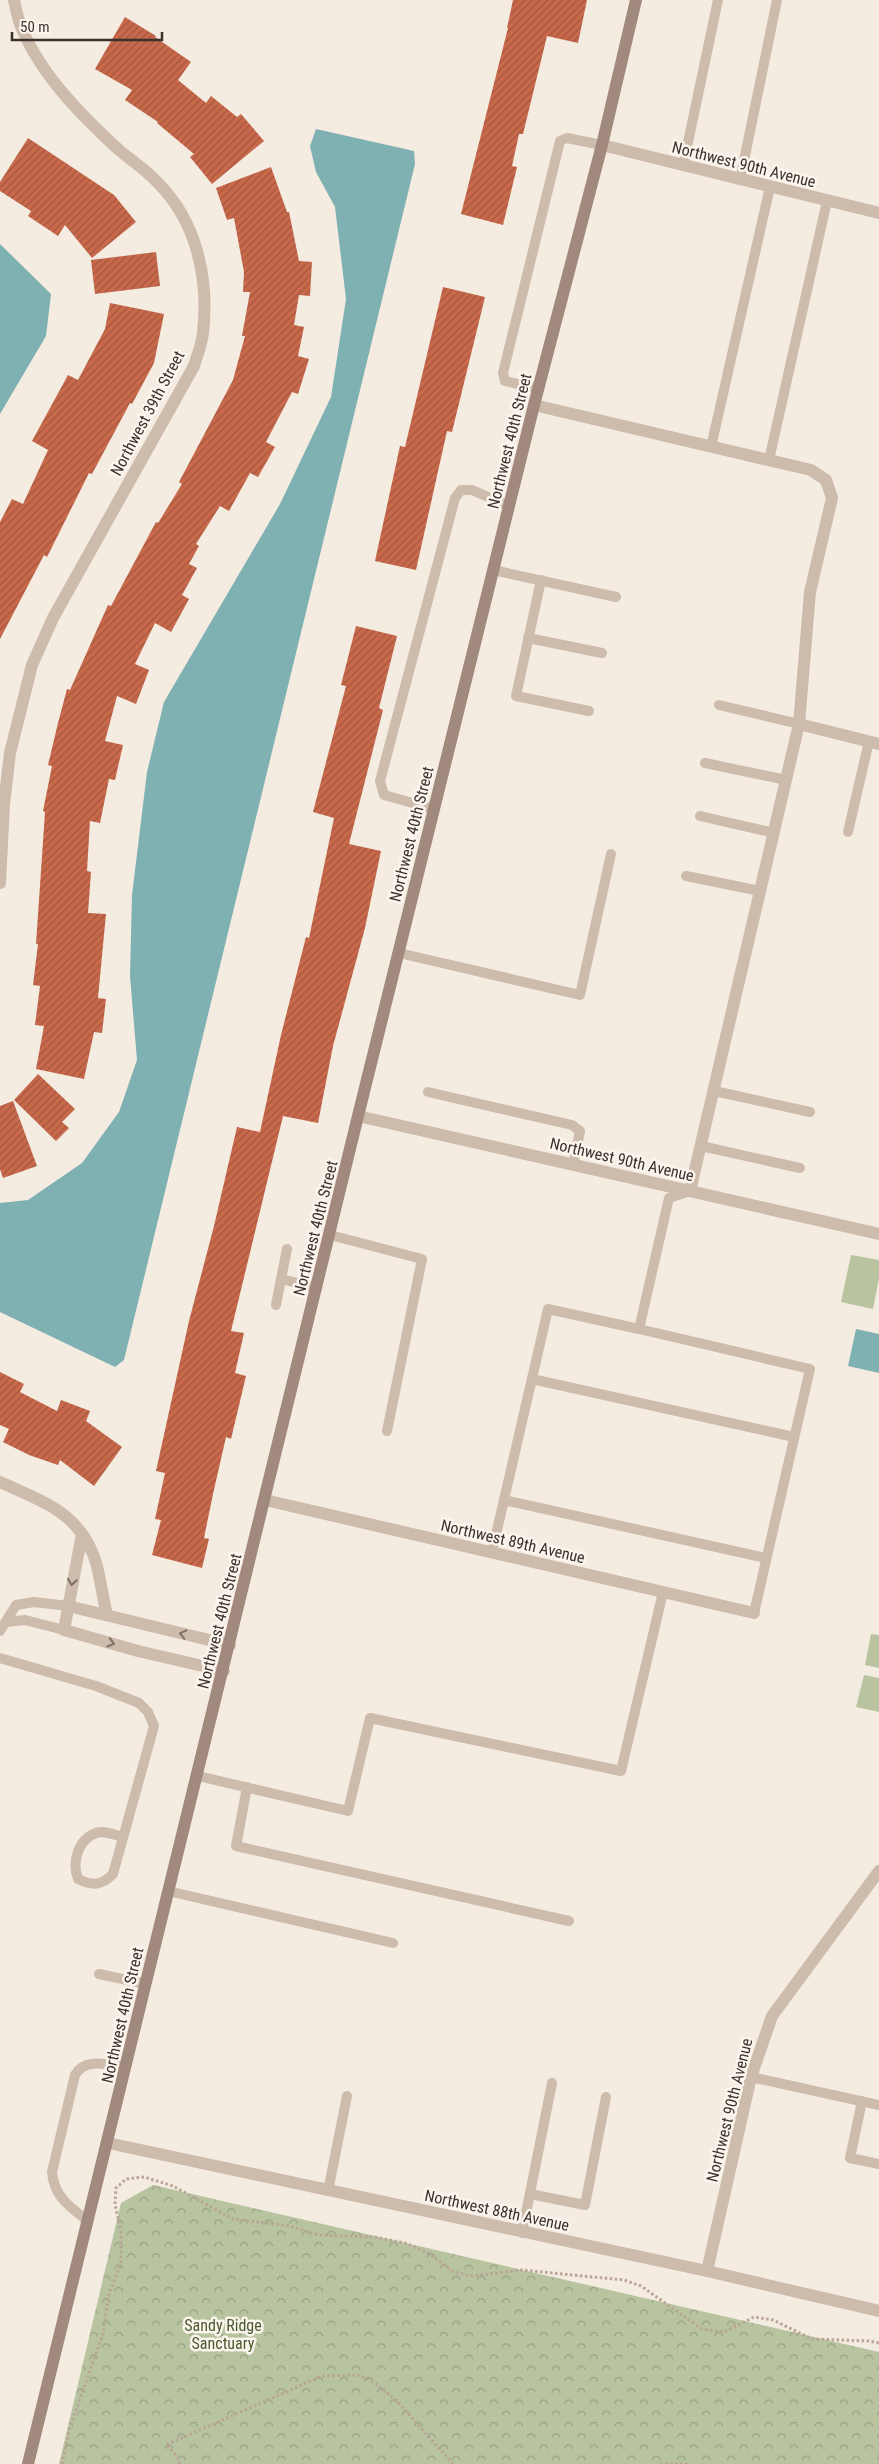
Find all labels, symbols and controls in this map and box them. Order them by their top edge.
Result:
scale bar [12,10,162,42]
text: 50 m [20,18,50,36]
street label: Northwest 90th Avenue [670,137,818,192]
street label: Northwest 39th Street [106,347,189,479]
street label: Northwest 40th Street [483,371,536,511]
street label: Northwest 40th Street [385,764,438,904]
street label: Northwest 90th Avenue [548,1134,696,1185]
street label: Northwest 40th Street [289,1158,342,1298]
street label: Northwest 89th Avenue [439,1516,587,1567]
street label: Northwest 40th Street [193,1551,246,1691]
one-way arrow [68,1578,78,1586]
one-way arrow [178,1629,187,1640]
one-way arrow [107,1638,115,1648]
street label: Northwest 40th Street [98,1945,147,2085]
street label: Northwest 90th Avenue [702,2036,757,2184]
street label: Northwest 88th Avenue [423,2186,571,2235]
park label: Sandy Ridge Sanctuary [184,2316,262,2353]

